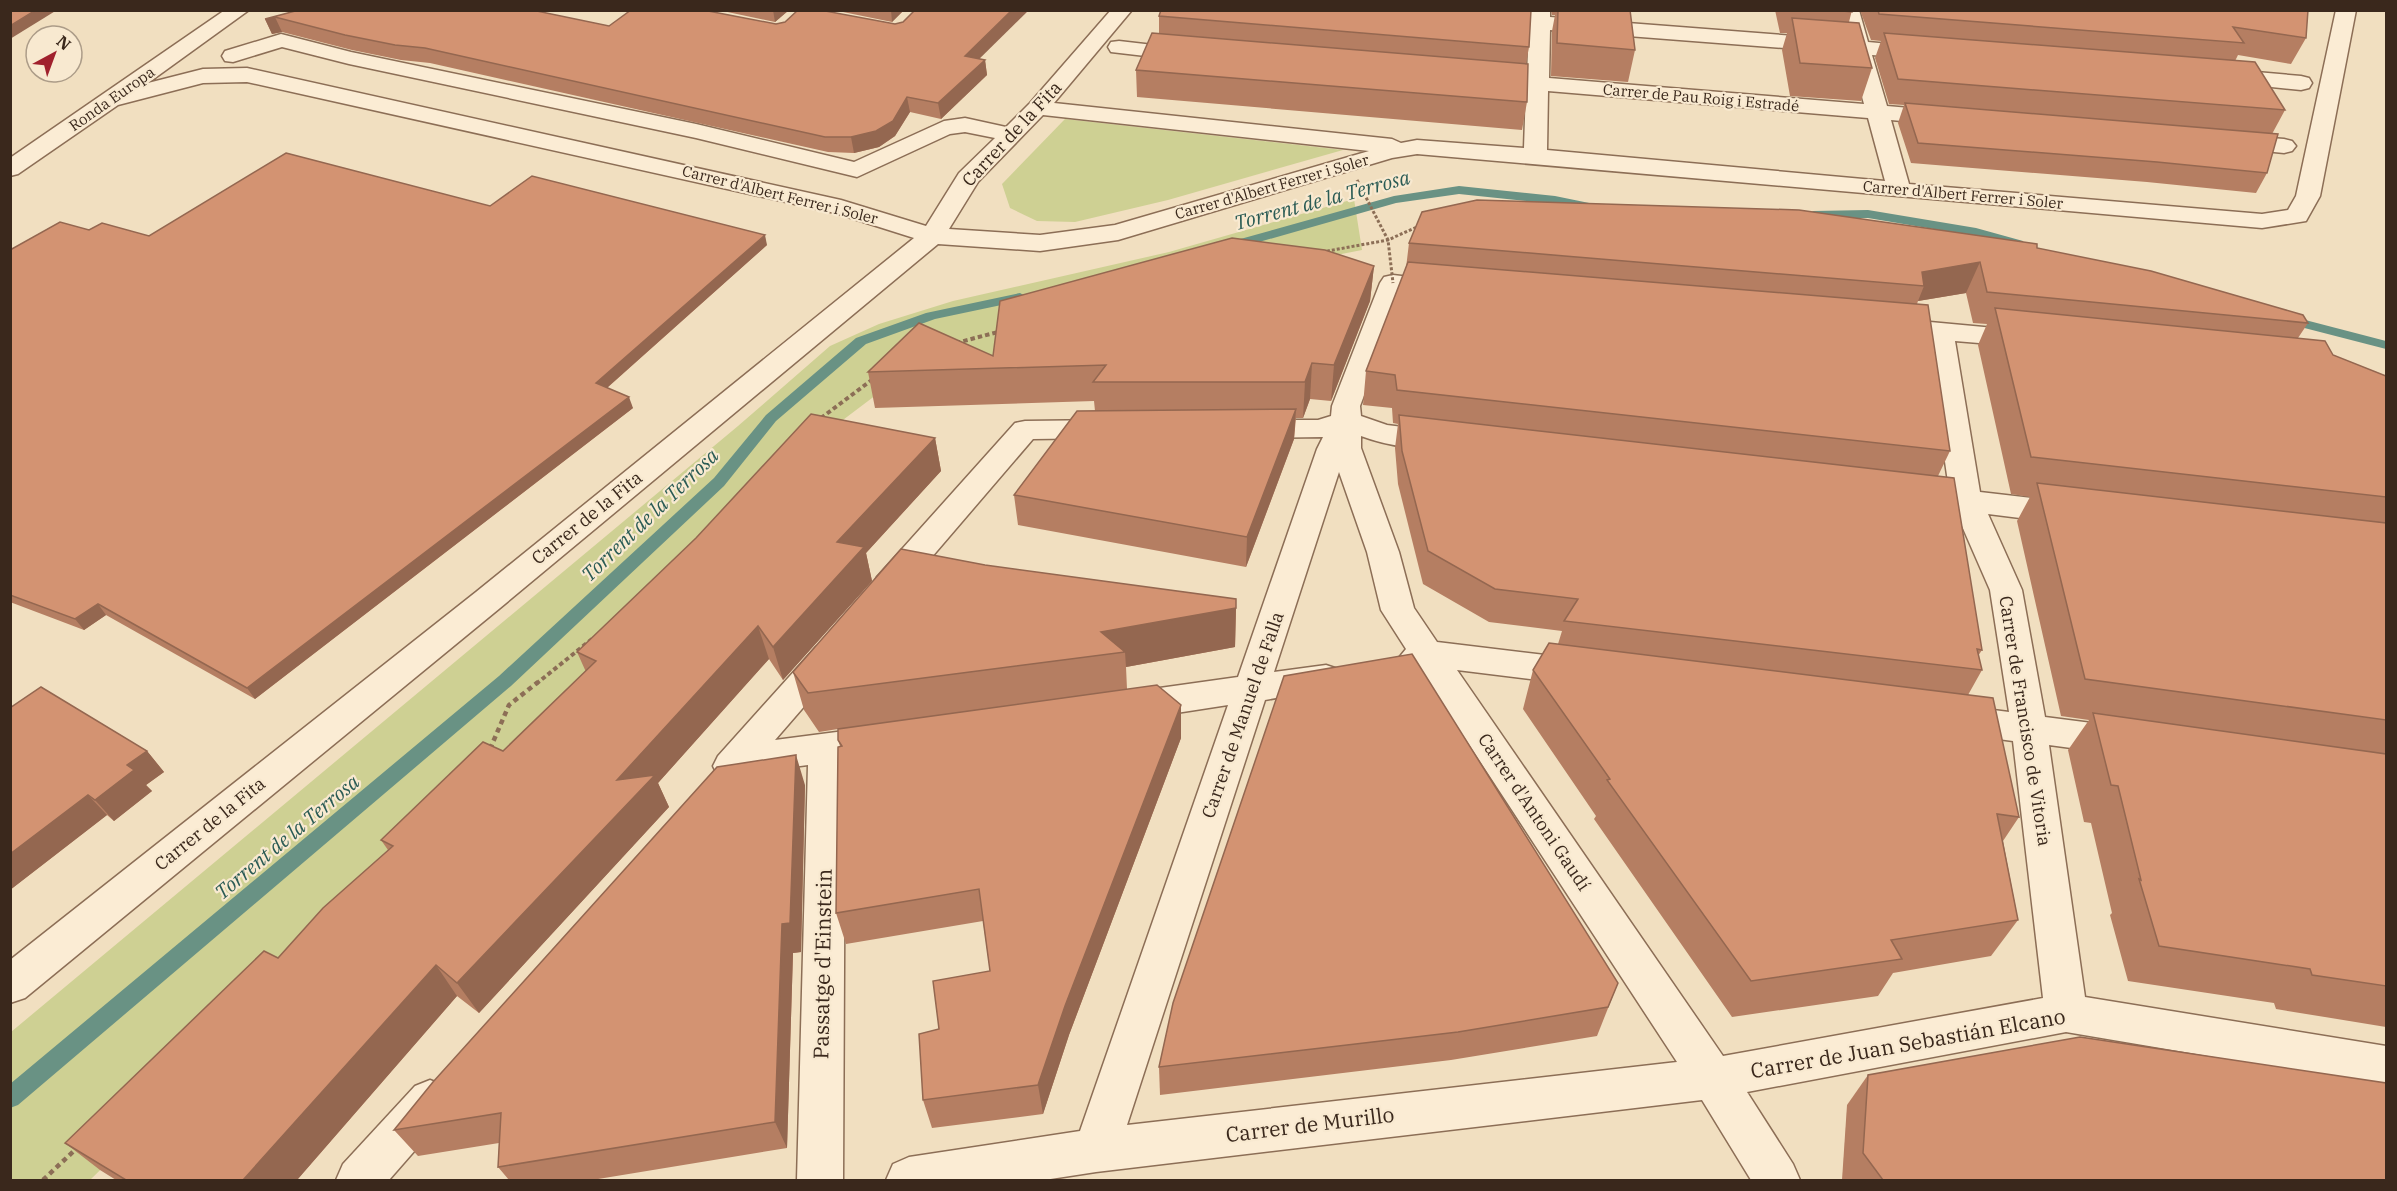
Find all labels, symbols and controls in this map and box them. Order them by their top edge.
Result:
north arrow [24,24,84,84]
text: N [53,31,75,54]
street label: Ronda Europa [65,62,158,135]
street label: Carrer de la Fita [957,76,1067,191]
street label: Carrer de Pau Roig i Estradé [1602,79,1800,116]
street label: Carrer d'Albert Ferrer i Soler [1173,150,1371,223]
street label: Carrer d'Albert Ferrer i Soler [680,161,880,228]
water label: Torrent de la Terrosa [1231,163,1413,236]
street label: Carrer d'Albert Ferrer i Soler [1862,176,2064,213]
water label: Torrent de la Terrosa [575,442,724,587]
street label: Carrer de la Fita [527,466,647,569]
street label: Carrer de Francisco de Vitoria [1994,594,2057,848]
street label: Carrer de Manuel de Falla [1196,608,1289,821]
street label: Carrer d'Antoni Gaudí [1473,729,1596,895]
water label: Torrent de la Terrosa [209,768,365,905]
street label: Carrer de la Fita [150,772,270,875]
street label: Passatge d'Einstein [806,868,838,1060]
street label: Carrer de Juan Sebastián Elcano [1748,1002,2067,1085]
street label: Carrer de Murillo [1224,1100,1396,1148]

